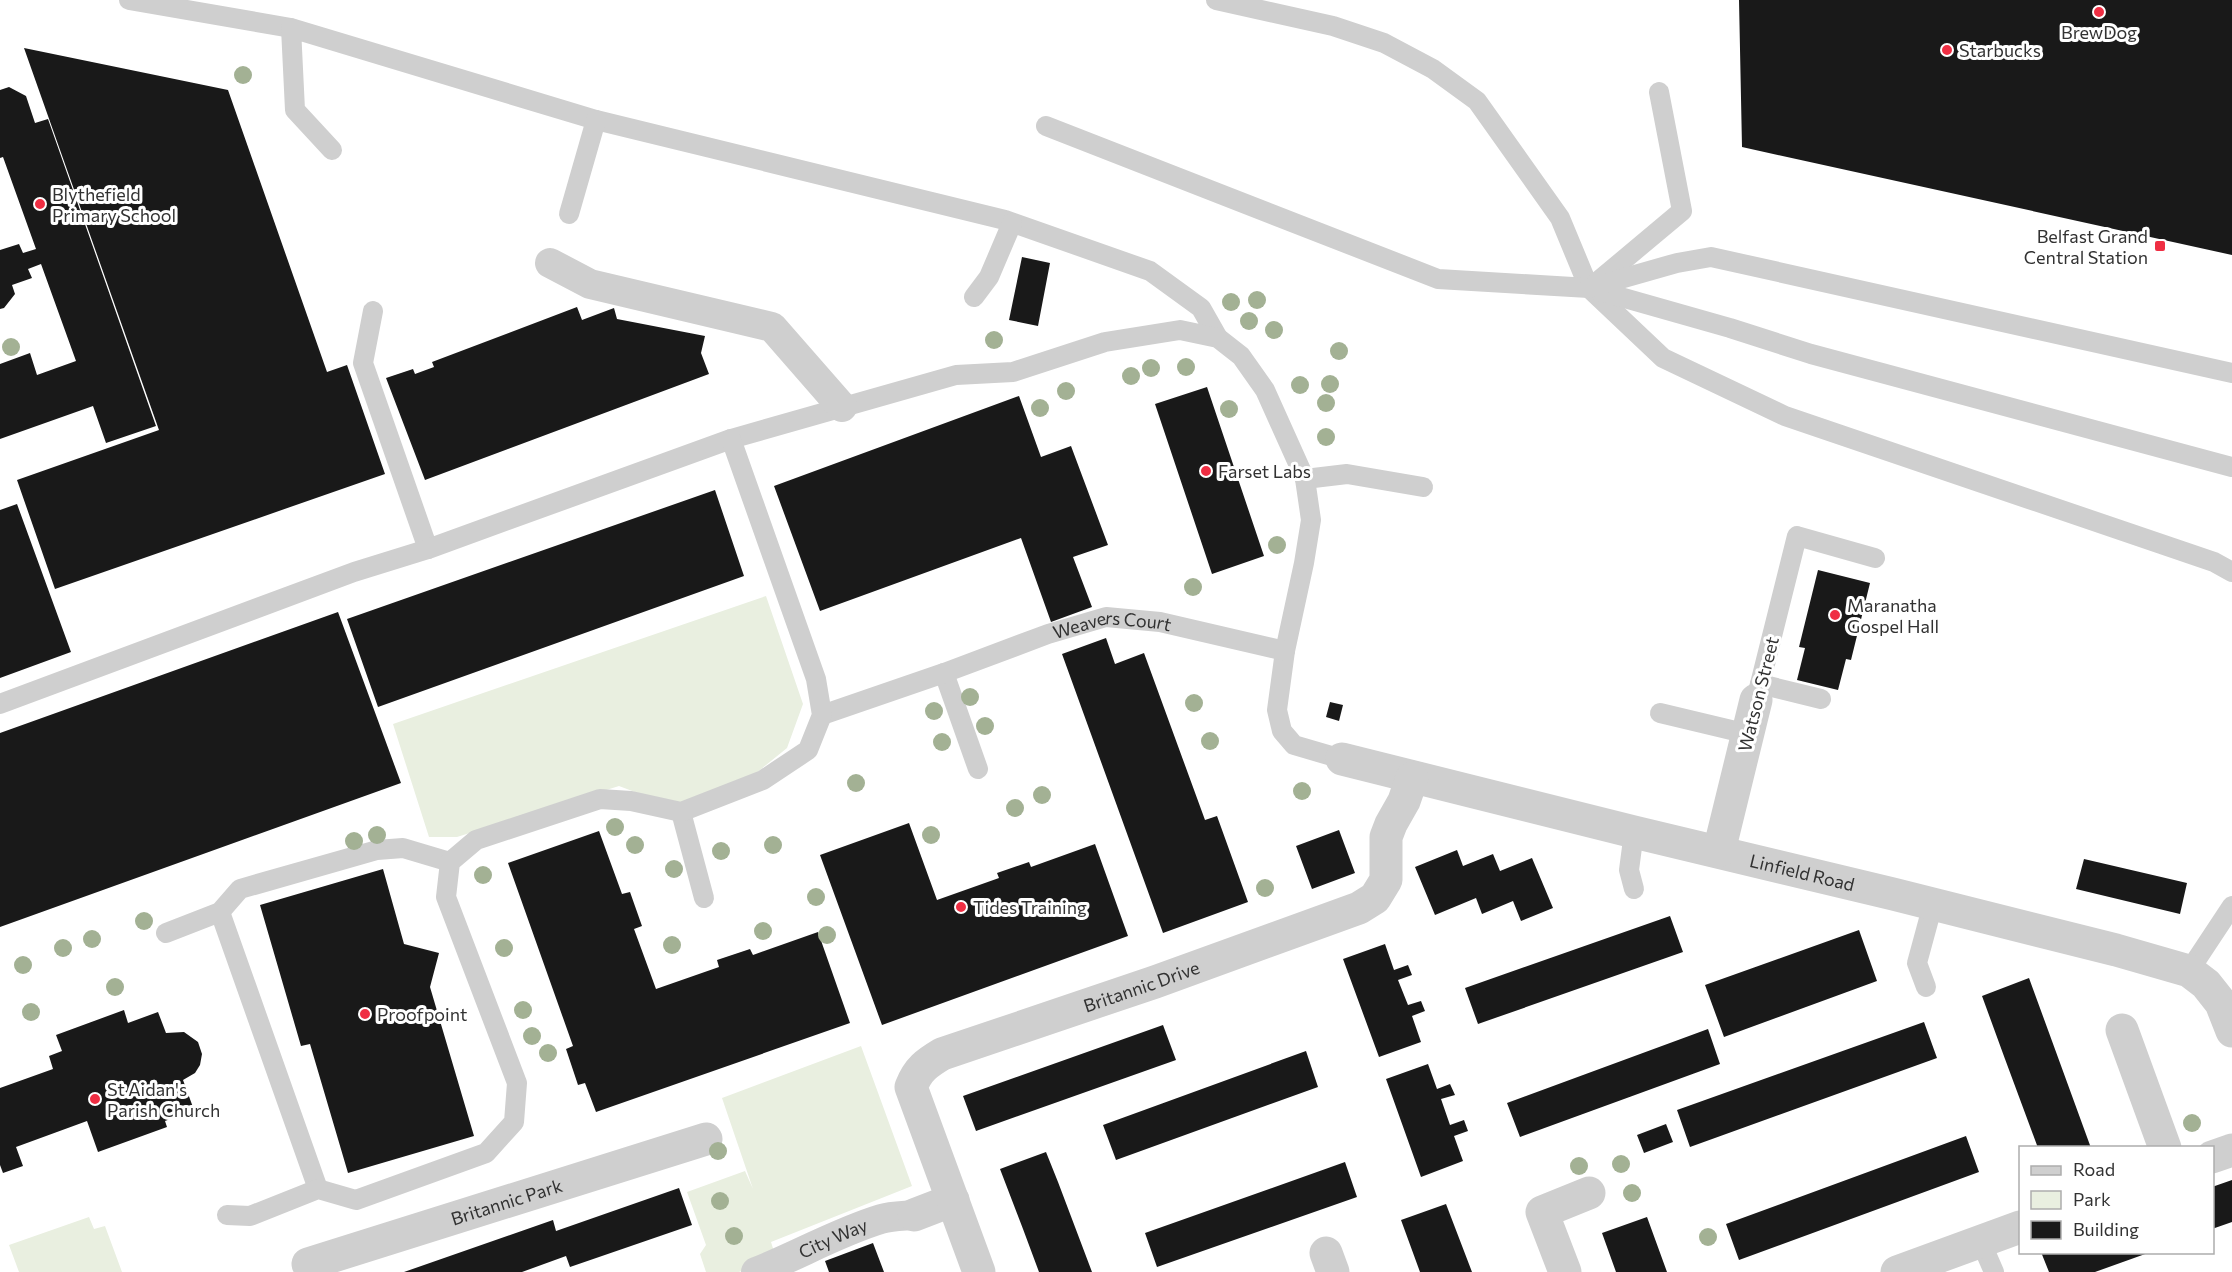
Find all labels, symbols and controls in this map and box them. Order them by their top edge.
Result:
marker: BrewDog [2092,5,2106,19]
place label: BrewDog [2061,21,2137,43]
place label: Starbucks [1959,39,2041,61]
marker: Starbucks [1940,43,1954,57]
place label: Blythefield Primary School [52,183,176,226]
marker: Blythefield Primary School [33,197,47,211]
place label: Belfast Grand Central Station [2024,225,2148,268]
marker: Belfast Grand Central Station [2153,239,2167,253]
place label: Farset Labs [1218,460,1311,482]
marker: Farset Labs [1199,464,1213,478]
place label: Maranatha Gospel Hall [1847,594,1939,637]
street label: Weavers Court [1050,606,1174,643]
marker: Maranatha Gospel Hall [1828,608,1842,622]
street label: Watson Street [1733,634,1783,754]
street label: Linfield Road [1748,849,1857,895]
place label: Tides Training [973,896,1087,918]
marker: Tides Training [954,900,968,914]
street label: Britannic Drive [1080,956,1202,1016]
place label: Proofpoint [377,1003,467,1025]
marker: Proofpoint [358,1007,372,1021]
place label: St Aidan's Parish Church [107,1078,220,1121]
marker: St Aidan's Parish Church [88,1092,102,1106]
legend [2019,1146,2214,1254]
text: Road [2073,1158,2115,1180]
street label: Britannic Park [448,1174,565,1229]
text: Park [2073,1188,2111,1210]
street label: City Way [795,1213,870,1263]
text: Building [2073,1218,2139,1240]

